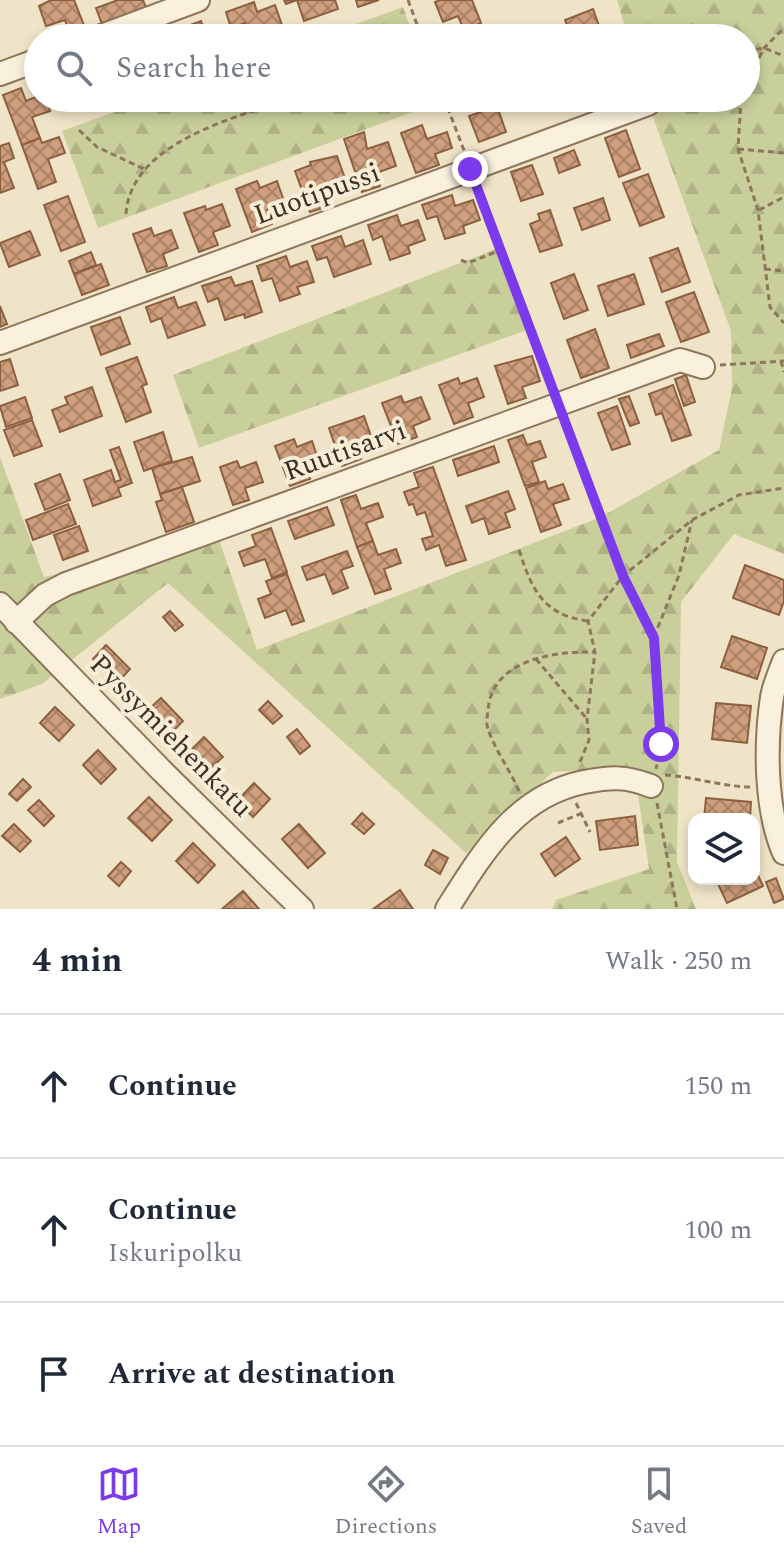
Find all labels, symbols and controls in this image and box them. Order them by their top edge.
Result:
search box [24,24,760,112]
text: Search here [116,45,272,91]
icon: search [52,46,96,90]
street label: Luotipussi [248,151,386,237]
route end [452,151,488,187]
street label: Ruutisarvi [278,409,412,493]
street label: Pyssymiehenkatu [79,644,263,828]
route start [643,726,679,762]
map controls [688,813,760,885]
button: layers [688,813,760,885]
text: 4 min [32,935,122,987]
text: Walk · 250 m [605,941,752,981]
text: Continue [108,1063,237,1109]
icon: ahead [32,1064,76,1108]
text: 150 m [684,1066,752,1106]
text: Continue [108,1187,237,1233]
icon: ahead [32,1208,76,1252]
text: 100 m [684,1210,752,1250]
text: Iskuripolku [108,1233,242,1273]
text: Arrive at destination [108,1351,395,1397]
icon: arrive [32,1352,76,1396]
tab: Map [97,1462,141,1543]
tab: Directions [335,1462,437,1543]
tab: Saved [631,1462,687,1543]

